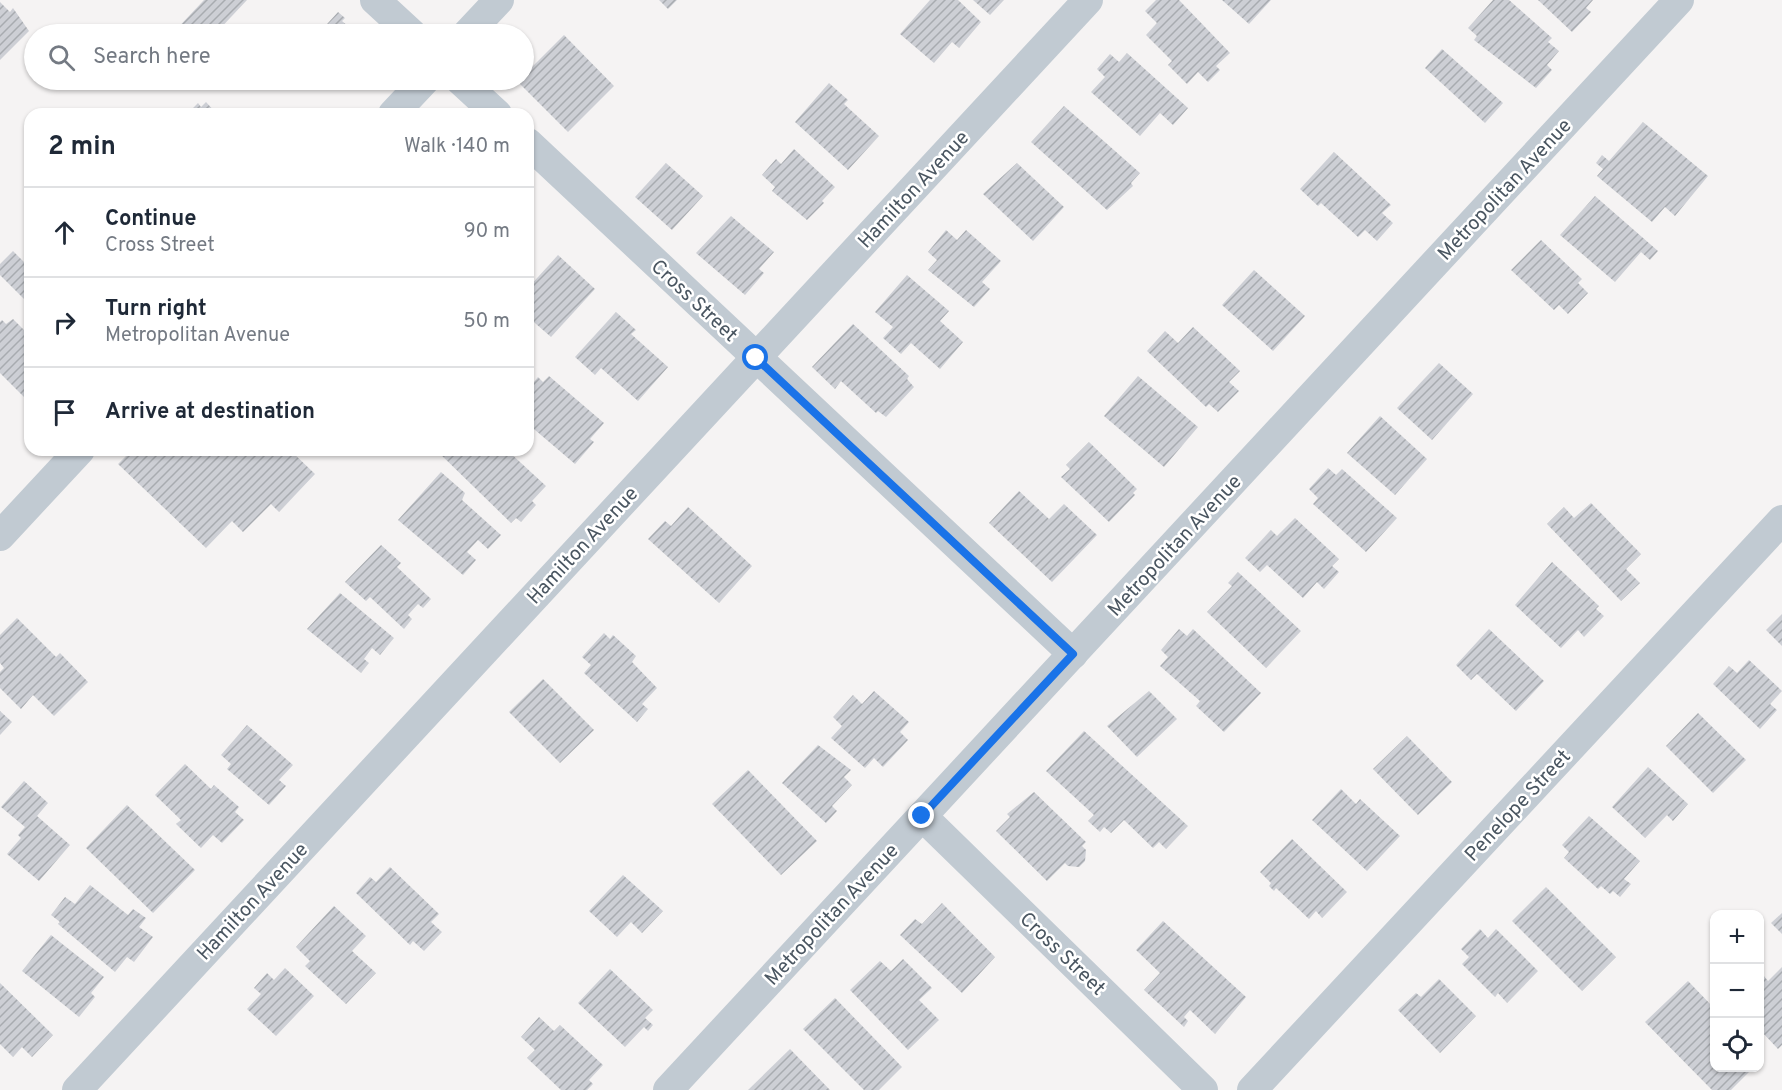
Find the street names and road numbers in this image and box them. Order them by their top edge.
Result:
street label: Metropolitan Avenue [1433,114,1578,267]
street label: Hamilton Avenue [853,126,976,255]
street label: Cross Street [645,255,743,348]
street label: Metropolitan Avenue [1103,470,1248,623]
street label: Hamilton Avenue [522,482,645,611]
street label: Penelope Street [1460,745,1577,868]
street label: Hamilton Avenue [192,838,315,967]
street label: Metropolitan Avenue [760,839,905,992]
street label: Cross Street [1013,907,1110,1002]

